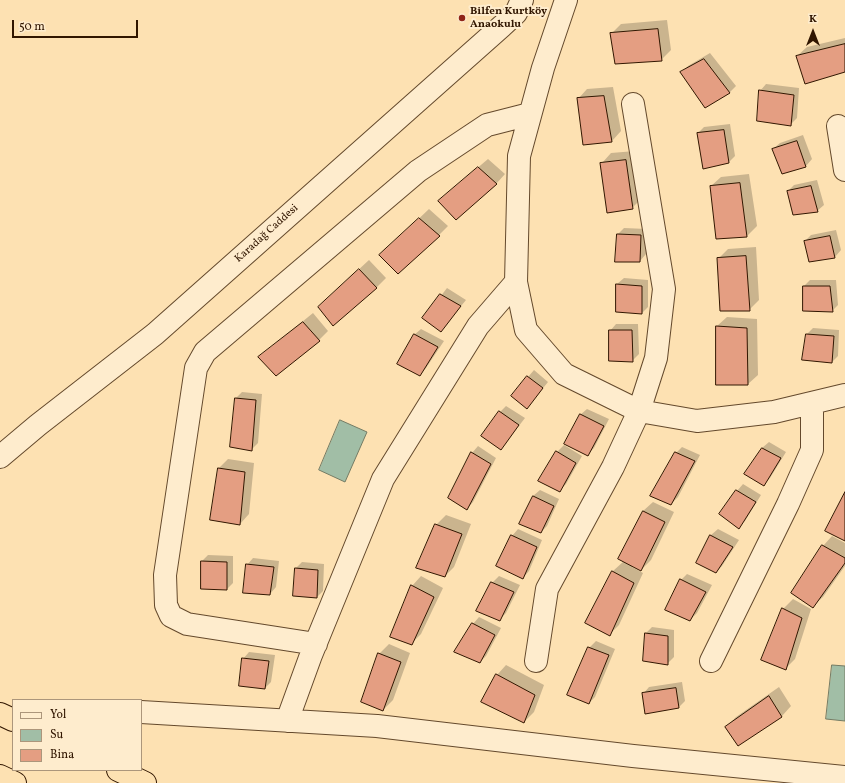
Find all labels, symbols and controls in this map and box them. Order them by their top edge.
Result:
place label: Bilfen Kurtköy Anaokulu [470,5,547,31]
scale bar [14,12,140,38]
north arrow [793,12,833,52]
text: K [809,12,817,27]
marker: Bilfen Kurtköy Anaokulu [457,13,467,23]
text: 50 m [19,19,45,35]
street label: Karadağ Caddesi [233,202,301,266]
legend [12,699,142,771]
text: Yol [50,707,66,723]
text: Su [50,727,63,743]
text: Bina [50,747,74,763]

